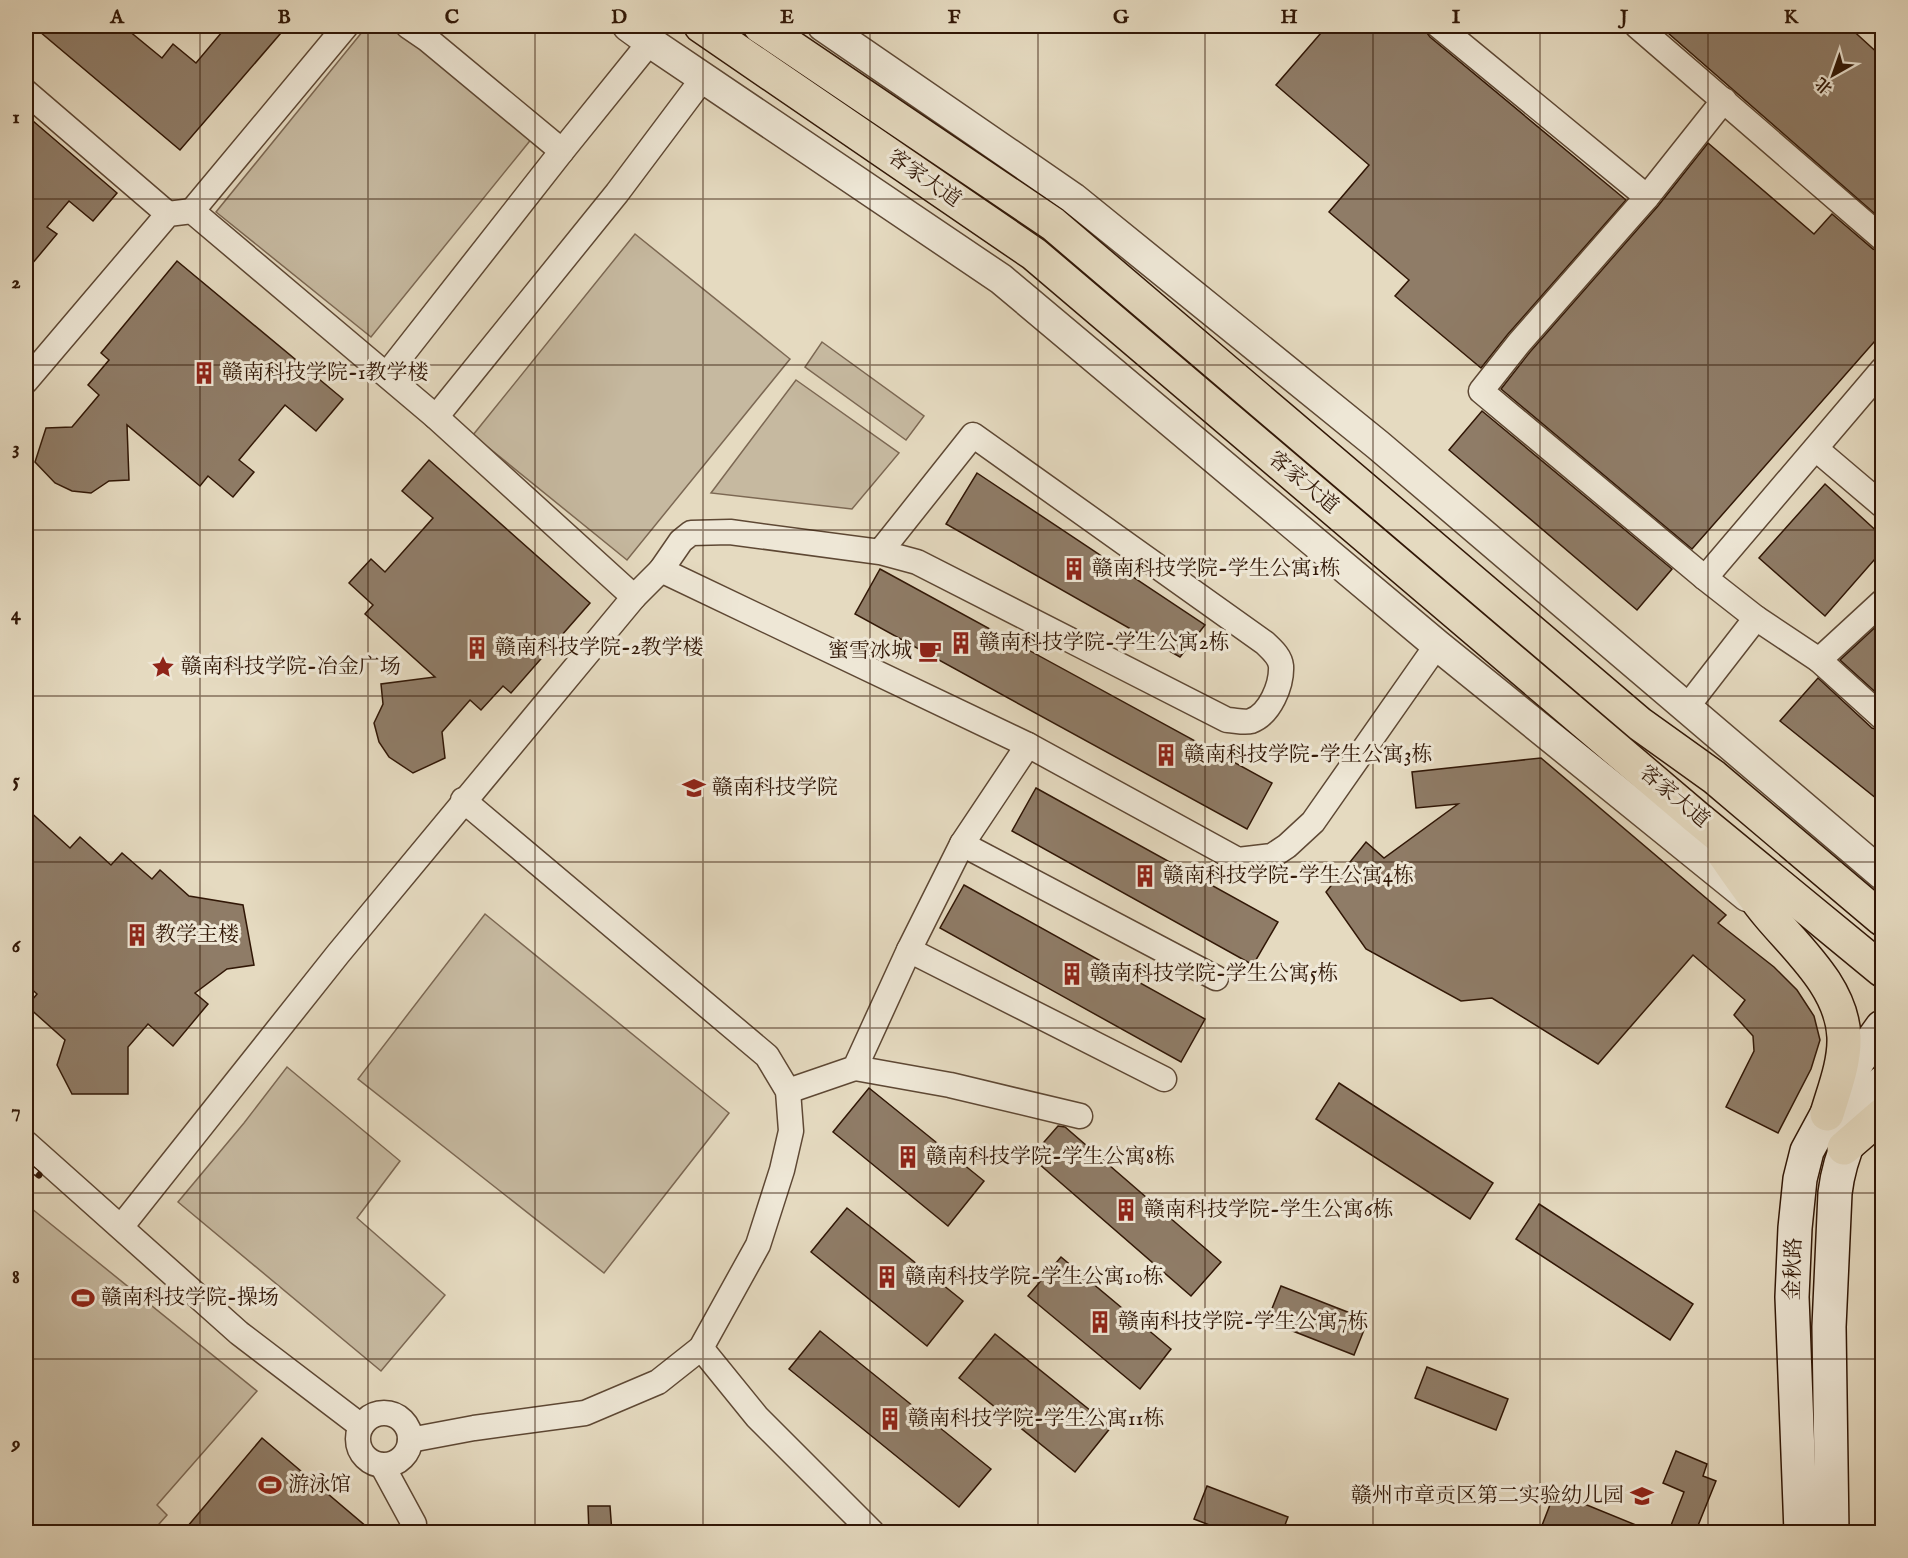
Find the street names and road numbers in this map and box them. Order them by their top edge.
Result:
street label: 客家大道 [882,144,966,214]
street label: 客家大道 [1262,446,1344,520]
street label: 客家大道 [1633,760,1715,834]
street label: 金秋路 [1779,1237,1809,1301]

